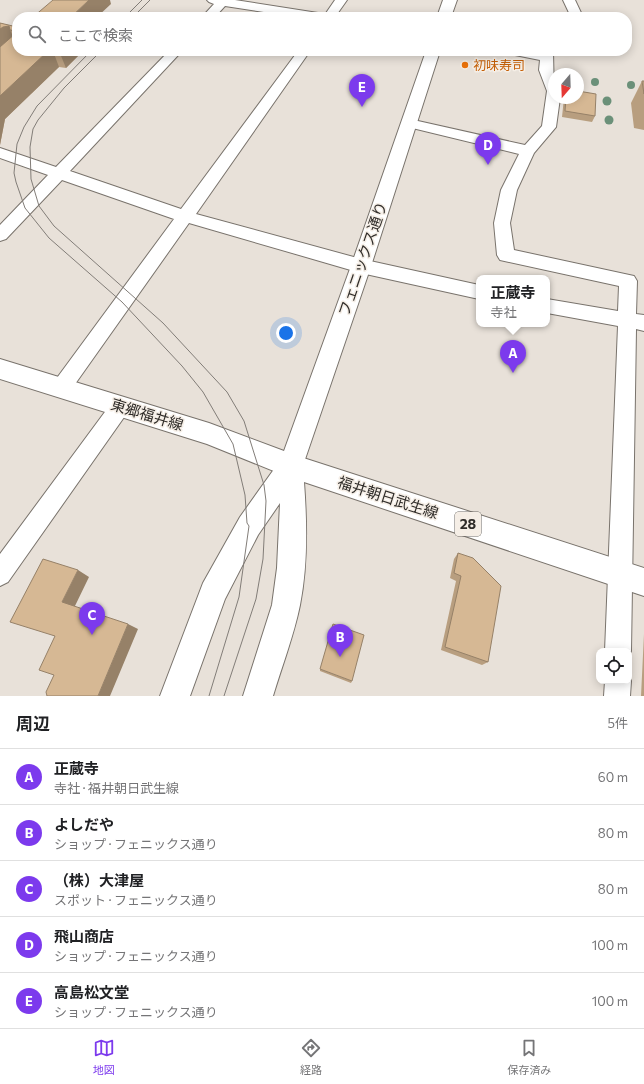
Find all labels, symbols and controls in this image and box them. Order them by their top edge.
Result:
search box [12,12,632,56]
icon: search [26,23,48,45]
text: ここで検索 [58,26,133,44]
place label: 初味寿司 [473,57,525,73]
marker: 初味寿司 [460,60,470,70]
north arrow [548,68,584,104]
pin: E [349,74,375,107]
pin: D [475,132,501,165]
street label: フェニックス通り [334,199,390,318]
popup [476,275,550,327]
text: 正蔵寺 [490,283,536,301]
text: 寺社 [490,304,517,320]
your location [276,323,296,343]
pin: A [500,340,526,373]
street label: 東郷福井線 [109,394,186,434]
street label: 福井朝日武生線 [336,472,441,522]
road number: 28 [455,512,481,536]
pin: C [79,602,105,635]
pin: B [327,624,353,657]
map controls [596,648,632,684]
button: locate [596,648,632,684]
text: 周辺 [16,713,50,734]
text: 5件 [608,715,628,731]
text: 正蔵寺 [54,759,99,777]
text: A [24,769,34,785]
text: 60 m [598,769,628,785]
text: 寺社 · 福井朝日武生線 [54,780,179,796]
text: よしだや [54,815,114,833]
text: B [25,825,33,841]
text: 80 m [598,825,628,841]
text: ショップ · フェニックス通り [54,836,218,852]
text: （株）大津屋 [54,871,144,889]
text: C [25,881,33,897]
text: 80 m [598,881,628,897]
text: スポット · フェニックス通り [54,892,218,908]
text: 飛山商店 [54,927,114,945]
text: D [24,937,34,953]
text: 100 m [592,937,628,953]
text: ショップ · フェニックス通り [54,948,218,964]
text: 高島松文堂 [54,983,129,1001]
text: E [25,993,33,1009]
text: 100 m [592,993,628,1009]
text: ショップ · フェニックス通り [54,1004,218,1020]
tab: 地図 [93,1037,115,1077]
tab: 経路 [300,1037,322,1077]
tab: 保存済み [507,1037,551,1077]

